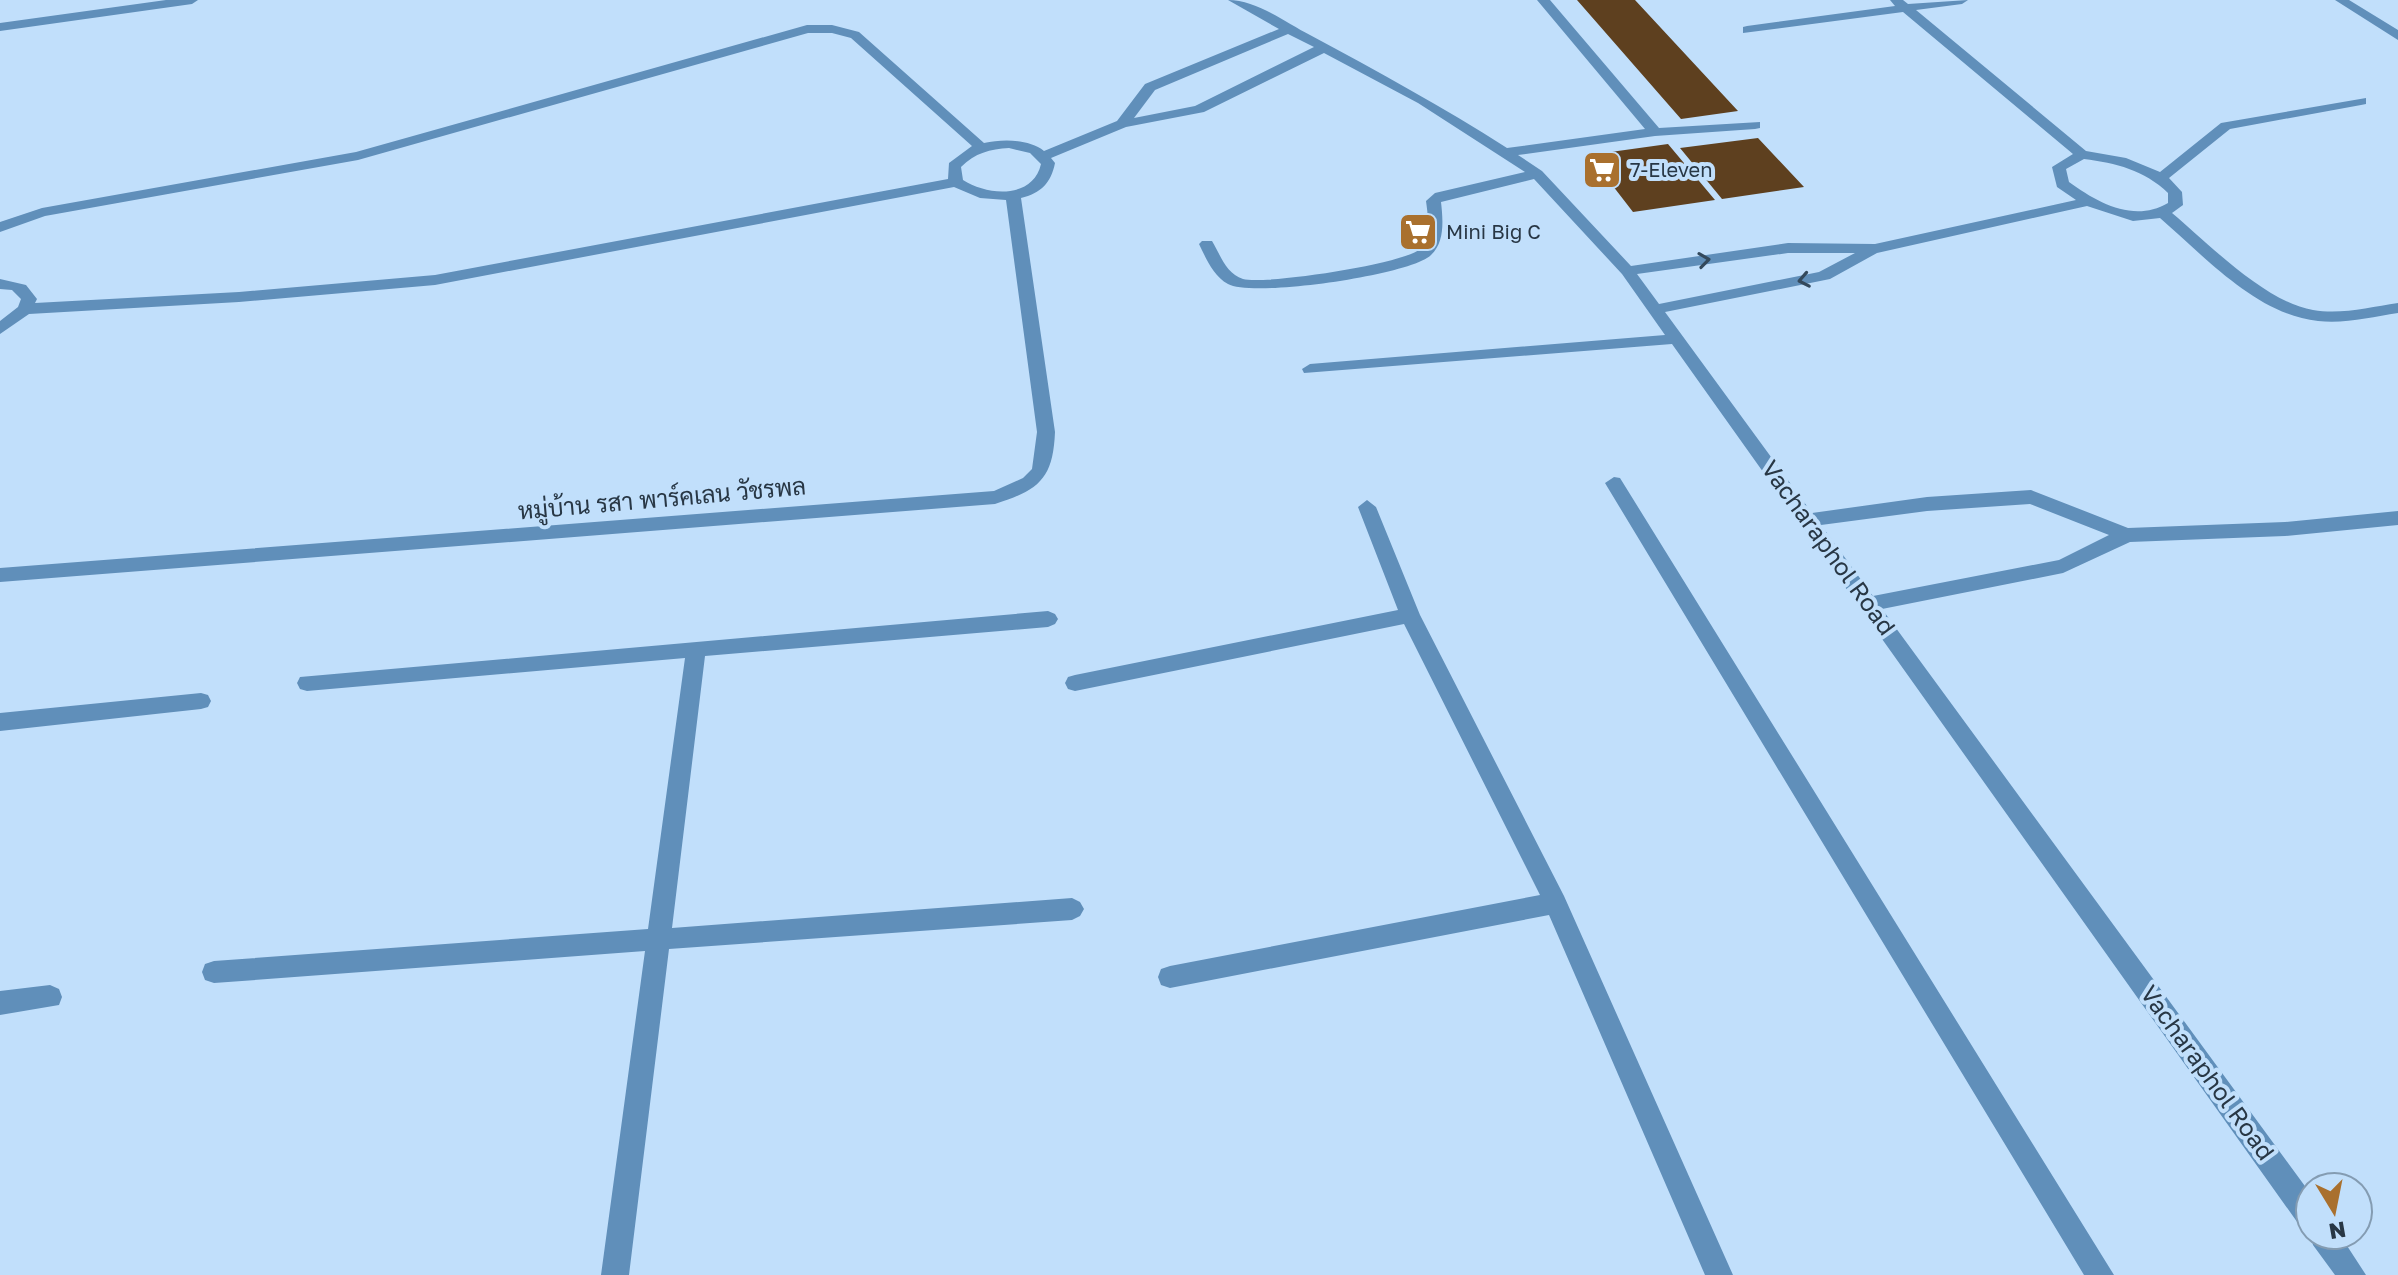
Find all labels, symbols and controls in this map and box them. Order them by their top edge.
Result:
supermarket icon: 7-Eleven [1581,149,1623,191]
place label: 7-Eleven [1630,157,1713,181]
supermarket icon: Mini Big C [1397,211,1439,253]
place label: Mini Big C [1446,219,1541,243]
one-way arrow [1697,252,1711,269]
one-way arrow [1798,271,1811,288]
street label: Vacharaphol Road [1756,454,1902,640]
street label: หมู่บ้าน รสา พาร์คเลน วัชรพล [517,470,807,529]
street label: Vacharaphol Road [2135,979,2281,1165]
north arrow [2294,1171,2374,1251]
text: N [2327,1216,2348,1246]

